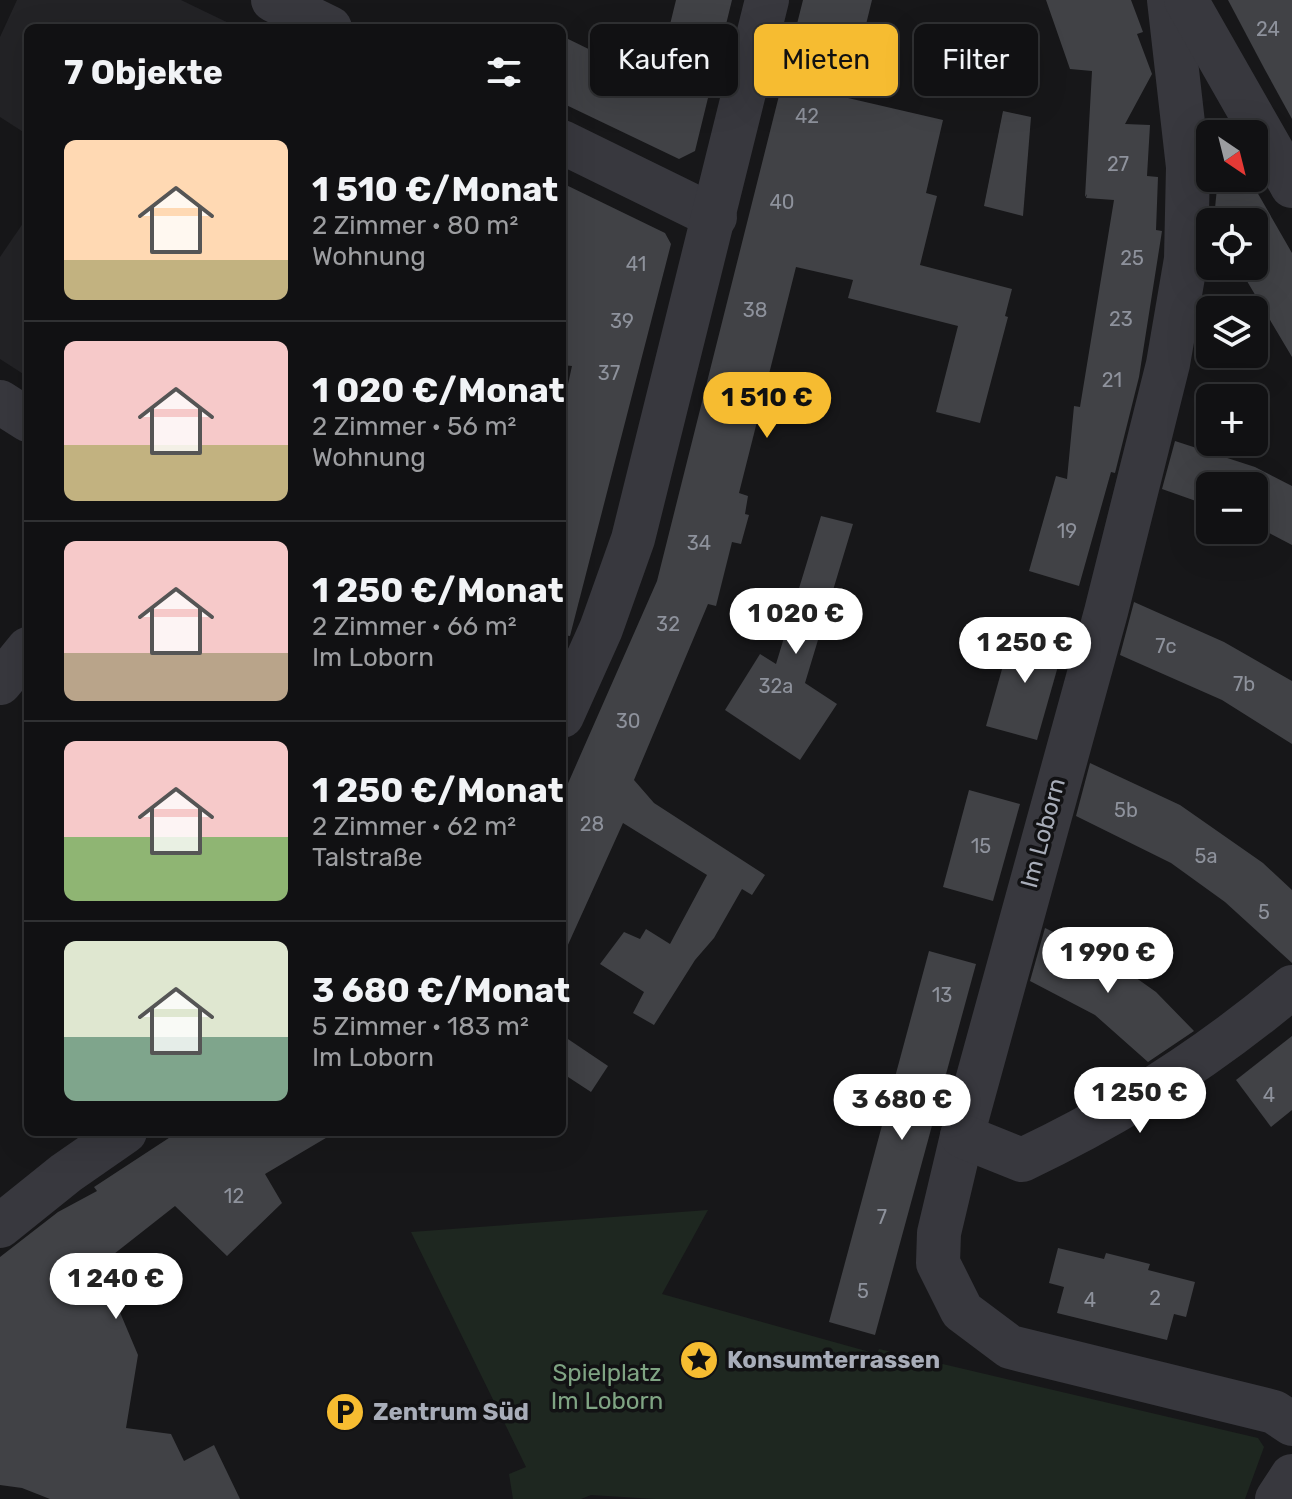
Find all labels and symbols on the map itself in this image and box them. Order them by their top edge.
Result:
house number: 24 [1256,17,1280,41]
house number: 42 [795,104,819,128]
north arrow [1196,120,1268,192]
house number: 27 [1107,152,1129,176]
house number: 40 [769,190,795,214]
house number: 25 [1120,246,1144,270]
house number: 41 [626,252,646,276]
house number: 38 [743,298,767,322]
house number: 23 [1109,307,1133,331]
house number: 39 [610,309,634,333]
house number: 37 [598,361,620,385]
house number: 21 [1102,368,1122,392]
pin: 1 510 € [693,372,841,440]
house number: 19 [1057,519,1077,543]
house number: 34 [687,531,711,555]
pin: 1 020 € [722,588,870,656]
house number: 32 [656,612,680,636]
pin: 1 250 € [951,617,1099,685]
house number: 7c [1155,634,1177,658]
house number: 7b [1233,672,1255,696]
house number: 32a [759,674,793,698]
house number: 30 [616,709,640,733]
street label: Im Loborn [1015,775,1071,891]
house number: 5b [1114,798,1138,822]
house number: 28 [580,812,604,836]
house number: 15 [971,834,991,858]
house number: 5a [1195,844,1217,868]
house number: 5 [1258,900,1270,924]
pin: 1 990 € [1034,927,1182,995]
house number: 13 [932,983,952,1007]
pin: 1 250 € [1066,1067,1214,1135]
pin: 3 680 € [828,1074,976,1142]
house number: 4 [1263,1083,1275,1107]
house number: 12 [224,1184,244,1208]
house number: 7 [877,1205,887,1229]
pin: 1 240 € [42,1253,190,1321]
house number: 5 [857,1279,869,1303]
house number: 2 [1149,1286,1161,1310]
house number: 4 [1084,1288,1096,1312]
place icon: Konsumterrassen [678,1339,720,1381]
place label: Konsumterrassen [727,1346,940,1374]
park label: Spielplatz Im Loborn [551,1359,663,1415]
parking icon: Zentrum Süd [324,1391,366,1433]
place label: Zentrum Süd [373,1398,529,1426]

